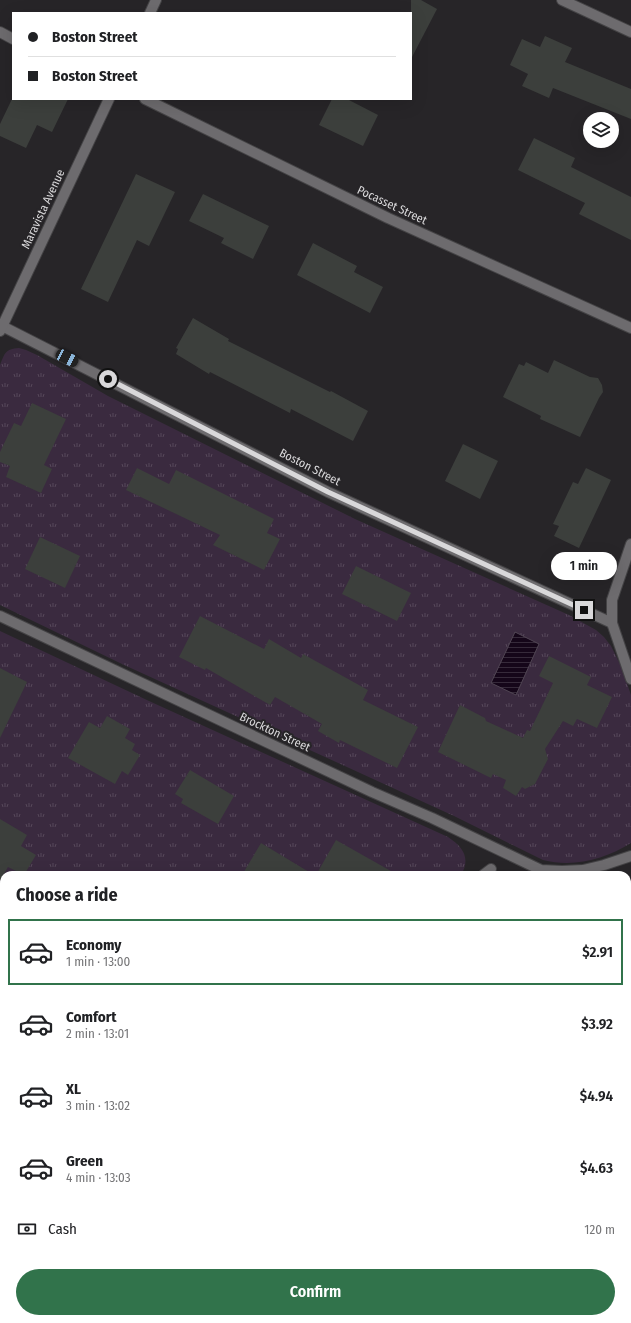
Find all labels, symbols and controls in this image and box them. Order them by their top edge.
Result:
text: Boston Street [52,28,138,46]
text: Boston Street [52,67,138,85]
map controls [583,112,619,148]
button: layers [583,112,619,148]
street label: Maravista Avenue [18,167,68,251]
street label: Pocasset Street [355,183,429,227]
car [54,347,80,369]
route start [99,370,117,388]
street label: Boston Street [277,446,343,488]
callout: 1 min [551,552,617,580]
text: 1 min [570,558,598,573]
route end [575,601,593,619]
street label: Brockton Street [238,710,313,754]
text: Choose a ride [16,884,118,906]
icon: car [18,934,54,970]
text: Economy [66,936,121,954]
text: $2.91 [582,943,613,961]
text: 1 min · 13:00 [66,954,130,969]
icon: car [18,1006,54,1042]
text: Comfort [66,1008,117,1026]
text: $3.92 [581,1015,613,1033]
text: 2 min · 13:01 [66,1026,129,1041]
icon: car [18,1078,54,1114]
text: XL [66,1080,81,1098]
text: $4.94 [580,1087,613,1105]
text: 3 min · 13:02 [66,1098,130,1113]
icon: car [18,1150,54,1186]
text: Green [66,1152,103,1170]
text: $4.63 [580,1159,613,1177]
text: 4 min · 13:03 [66,1170,131,1185]
icon: cash [16,1218,38,1240]
text: Cash [48,1220,77,1238]
text: 120 m [584,1222,615,1237]
button: Confirm [16,1269,615,1315]

